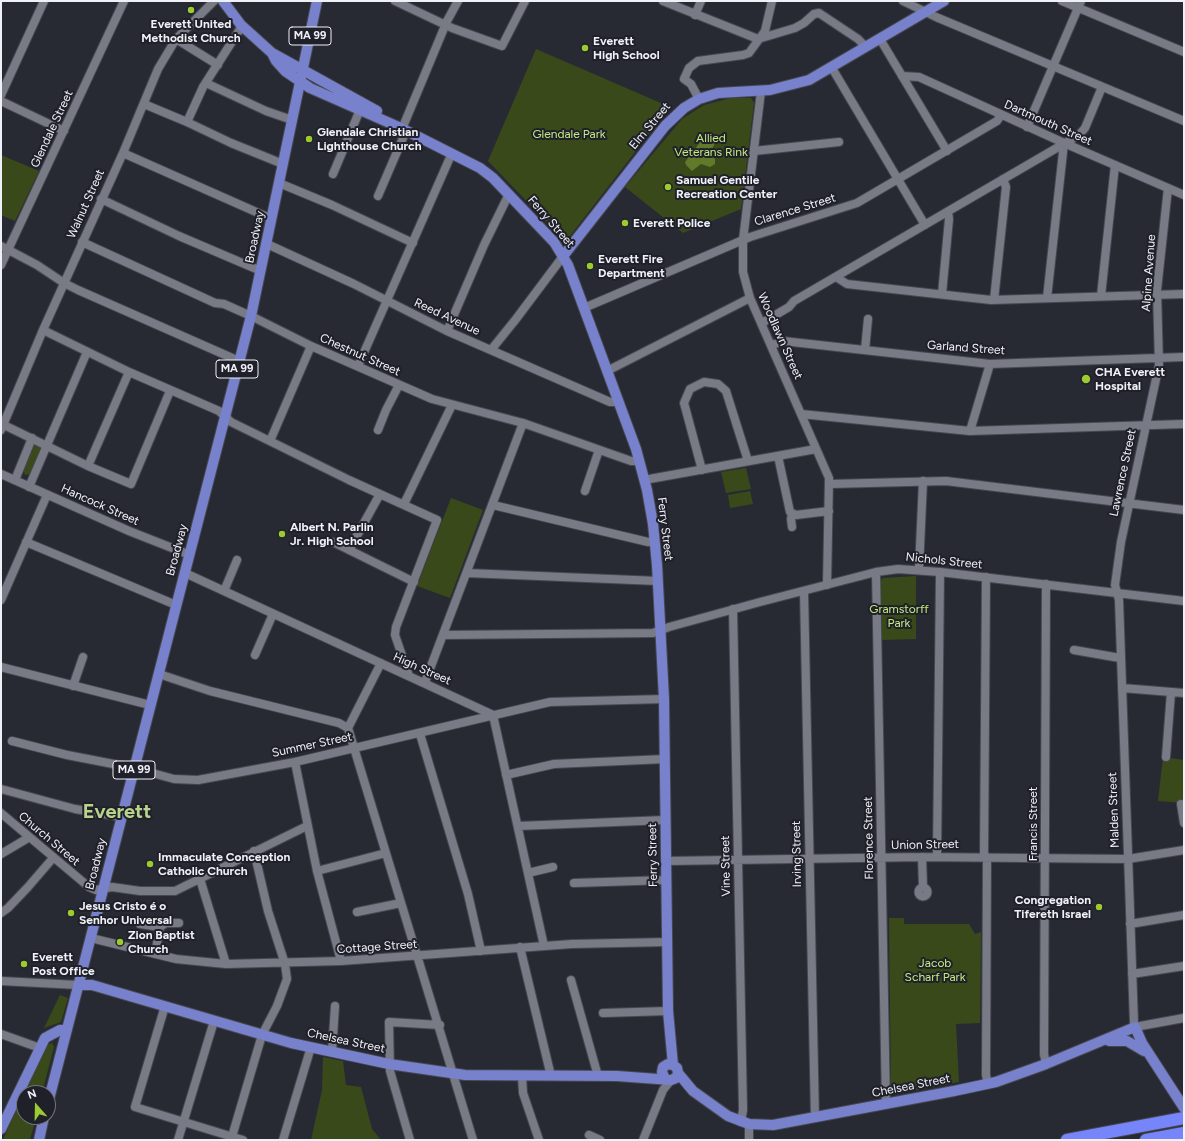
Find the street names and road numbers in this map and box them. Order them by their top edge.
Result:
road number: MA 99 [289,27,331,45]
street label: Glendale Street [28,88,76,170]
street label: Dartmouth Street [1002,97,1094,149]
street label: Elm Street [626,100,674,152]
street label: Walnut Street [64,167,108,241]
street label: Clarence Street [753,191,837,229]
street label: Ferry Street [525,193,577,251]
street label: Broadway [242,210,268,264]
street label: Alpine Avenue [1139,234,1159,312]
street label: Woodlawn Street [754,290,806,382]
street label: Reed Avenue [412,295,482,339]
street label: Chestnut Street [318,331,402,379]
street label: Garland Street [926,338,1006,358]
road number: MA 99 [216,360,258,378]
street label: Lawrence Street [1107,428,1139,518]
street label: Hancock Street [59,481,141,529]
street label: Ferry Street [654,496,676,562]
street label: Broadway [163,522,191,578]
street label: Nichols Street [905,550,983,572]
street label: High Street [391,650,453,688]
street label: Summer Street [271,729,353,761]
road number: MA 99 [113,761,155,779]
street label: Malden Street [1105,772,1123,848]
street label: Francis Street [1026,787,1040,861]
street label: Florence Street [861,796,877,880]
street label: Church Street [15,809,83,869]
street label: Irving Street [789,821,805,887]
street label: Ferry Street [645,823,661,887]
street label: Vine Street [718,835,734,897]
street label: Broadway [83,836,109,892]
street label: Union Street [891,837,959,853]
street label: Cottage Street [336,937,418,957]
street label: Chelsea Street [306,1026,386,1056]
street label: Chelsea Street [871,1071,951,1101]

